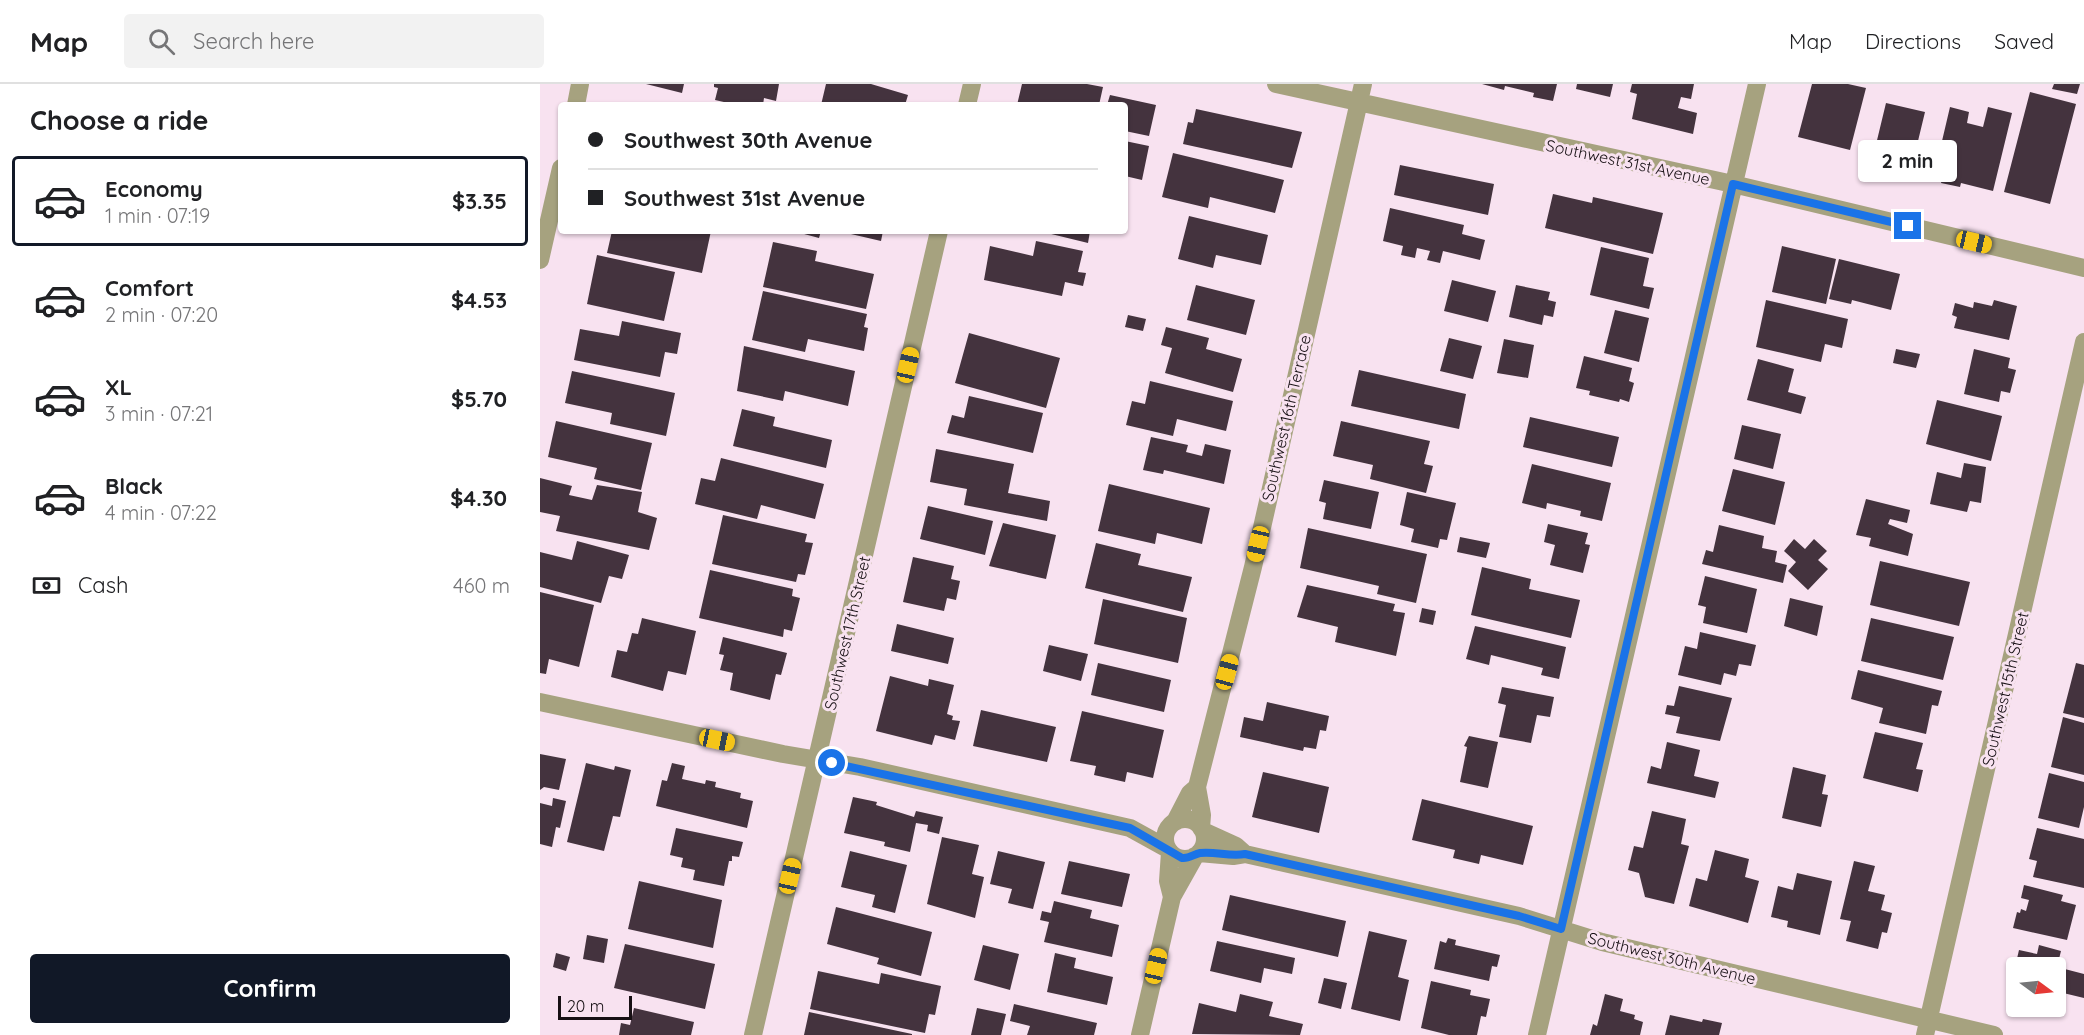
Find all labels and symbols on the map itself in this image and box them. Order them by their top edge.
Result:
street label: Southwest 31st Avenue [1544,135,1712,189]
callout: 2 min [1858,139,1958,181]
route end [1894,212,1921,239]
car [1954,229,1994,255]
street label: Southwest 16th Terrace [1257,333,1315,503]
car [895,345,921,385]
car [1245,524,1271,564]
street label: Southwest 17th Street [820,554,874,712]
street label: Southwest 15th Street [1977,610,2033,768]
car [1214,652,1240,692]
car [698,727,736,753]
route start [818,749,845,776]
car [777,856,803,896]
street label: Southwest 30th Avenue [1586,927,1758,989]
car [1143,946,1169,986]
north arrow [2006,957,2066,1017]
scale bar [558,993,632,1020]

